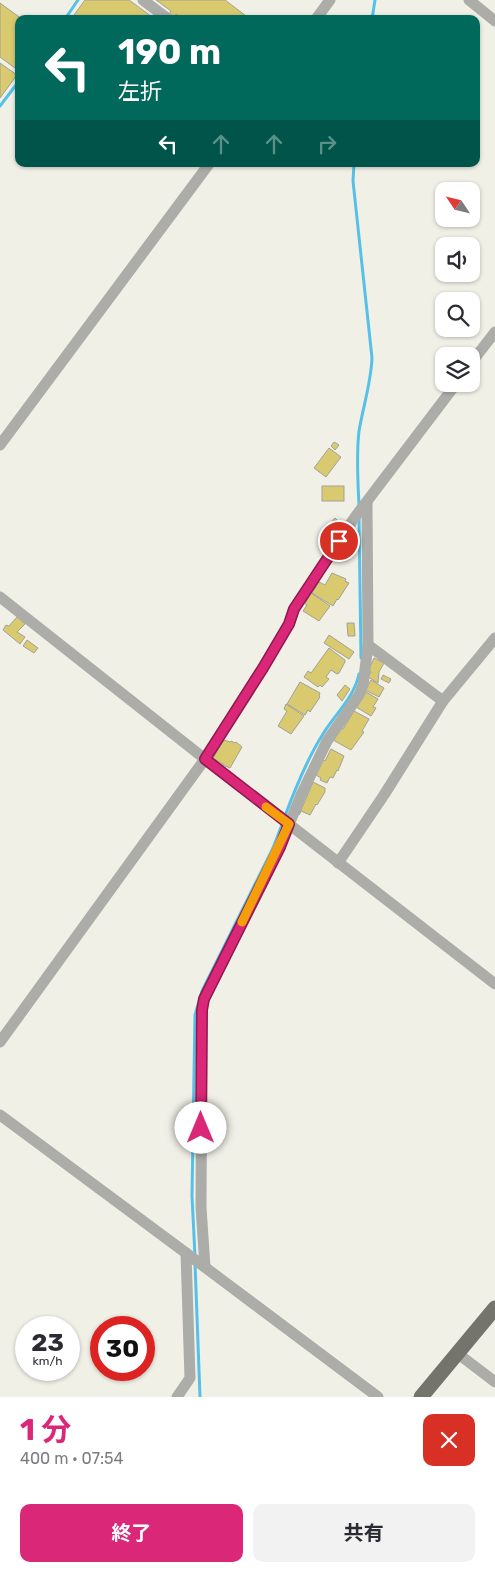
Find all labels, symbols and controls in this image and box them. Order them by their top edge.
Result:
text: 190 m [118,31,221,73]
icon: left [35,35,100,100]
text: 左折 [118,78,162,105]
icon: left [154,130,182,158]
icon: ahead [207,130,235,158]
icon: ahead [260,130,288,158]
icon: right [313,130,341,158]
north arrow [435,182,480,228]
map controls [435,182,480,392]
button: sound [435,237,480,282]
button: search [435,292,480,337]
button: layers [435,347,480,392]
pin [318,520,360,562]
icon: arrive [325,527,353,555]
position arrow [174,1101,226,1153]
speed limit sign: 30 [90,1316,155,1381]
text: 23 [31,1328,64,1357]
text: km/h [33,1354,62,1368]
text: 1 分 [20,1412,71,1448]
button: close [423,1414,475,1466]
text: 400 m · 07:54 [20,1449,123,1468]
button: 終了 [20,1504,243,1562]
button: 共有 [253,1504,475,1562]

